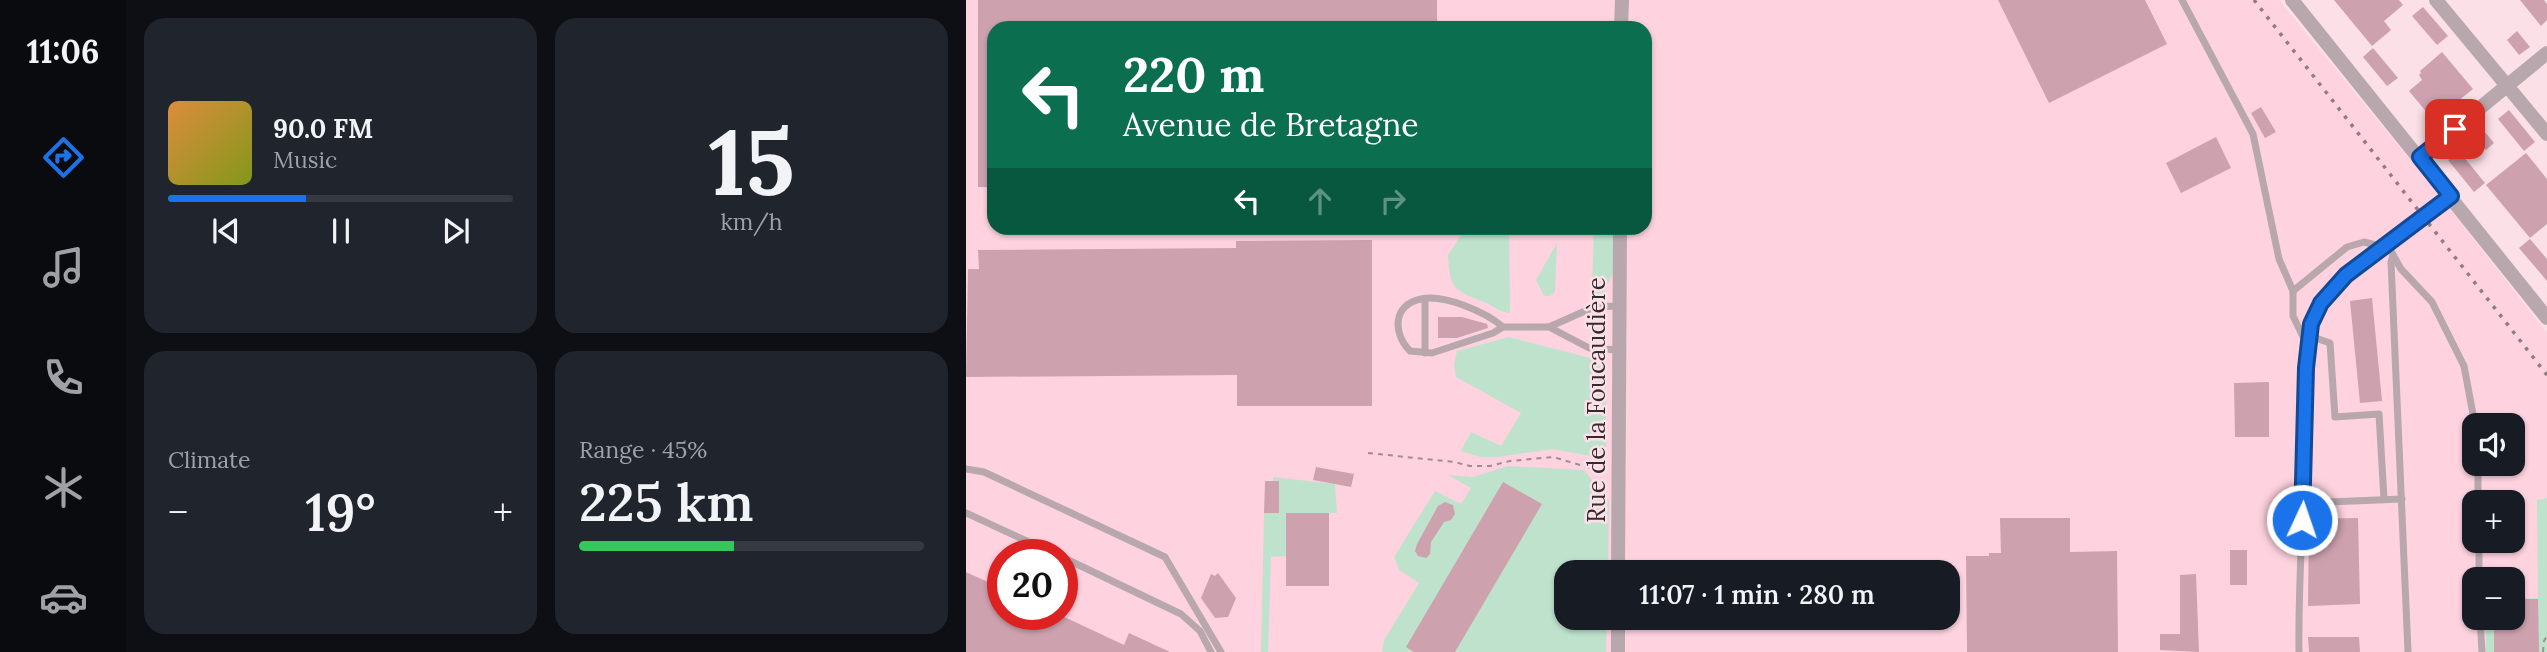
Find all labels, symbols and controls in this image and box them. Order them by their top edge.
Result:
text: 11:06 [27,31,99,72]
text: 220 m [1123,43,1264,105]
icon: left [1008,49,1099,140]
pin [2425,99,2485,159]
text: 15 [708,103,795,220]
text: Avenue de Bretagne [1123,104,1419,145]
icon: arrive [2436,110,2474,148]
text: 90.0 FM [273,112,373,145]
icon: directions [39,133,88,182]
text: Music [273,145,337,174]
icon: left [1228,182,1266,220]
icon: ahead [1301,182,1339,220]
icon: right [1374,182,1412,220]
text: km/h [720,207,783,236]
icon: previous [207,212,245,250]
icon: pause [322,212,360,250]
icon: next [437,212,475,250]
icon: music [39,243,88,292]
street label: Rue de la Foucaudière [1581,277,1612,523]
icon: phone [39,353,88,402]
map controls [2462,413,2525,630]
button: sound [2462,413,2525,476]
text: Range · 45% [579,435,707,464]
text: Climate [168,445,250,474]
icon: climate [39,463,88,512]
text: 225 km [579,469,754,535]
text: 19° [305,479,376,545]
position arrow [2265,483,2339,557]
text: − [168,488,188,536]
text: + [493,488,513,536]
button: + [2462,490,2525,553]
speed limit sign: 20 [987,539,1078,630]
button: − [2462,567,2525,630]
icon: car [39,573,88,622]
text: 11:07 · 1 min · 280 m [1639,578,1875,611]

